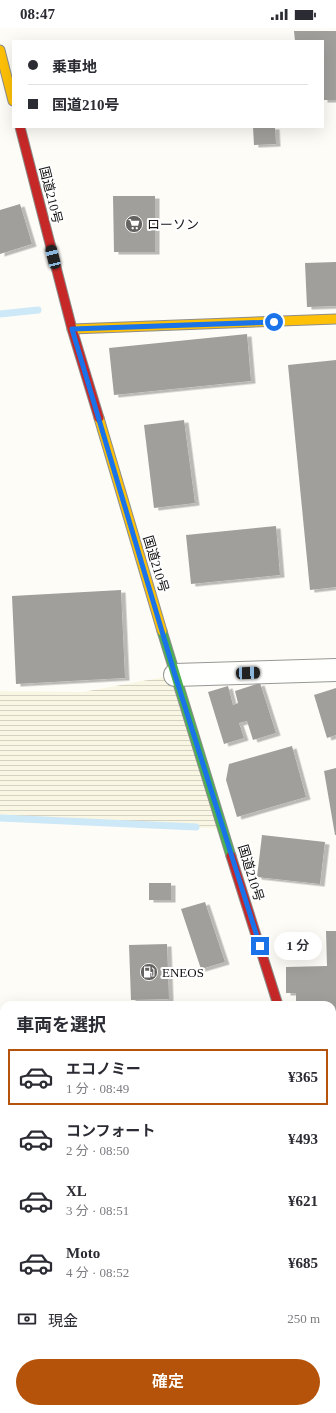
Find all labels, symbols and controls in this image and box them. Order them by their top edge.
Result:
text: 08:47 [20,6,55,22]
text: 乗車地 [52,59,97,75]
text: 国道210号 [52,97,120,113]
street label: 国道210号 [37,165,65,225]
supermarket icon: ローソン [124,214,144,234]
place label: ローソン [147,217,199,232]
car [44,244,62,270]
route start [265,313,283,331]
street label: 国道210号 [140,534,172,594]
car [236,667,260,679]
street label: 国道210号 [235,843,267,903]
callout: 1 分 [274,932,322,960]
route end [251,937,269,955]
text: 1 分 [287,938,309,953]
fuel station icon: ENEOS [139,962,159,982]
place label: ENEOS [162,965,204,980]
text: 車両を選択 [16,1015,106,1035]
icon: car [18,1059,54,1095]
text: エコノミー [66,1061,141,1077]
text: ¥365 [288,1069,318,1085]
text: 1 分 · 08:49 [66,1081,129,1096]
icon: car [18,1121,54,1157]
text: コンフォート [66,1123,156,1139]
text: ¥493 [288,1131,318,1147]
text: 2 分 · 08:50 [66,1143,129,1158]
icon: car [18,1183,54,1219]
text: XL [66,1183,87,1199]
text: ¥621 [288,1193,318,1209]
text: 3 分 · 08:51 [66,1203,129,1218]
icon: car [18,1245,54,1281]
text: Moto [66,1245,100,1261]
text: ¥685 [288,1255,318,1271]
text: 4 分 · 08:52 [66,1265,129,1280]
icon: cash [16,1308,38,1330]
text: 250 m [287,1311,320,1326]
text: 現金 [48,1313,78,1329]
button: 確定 [16,1359,320,1405]

